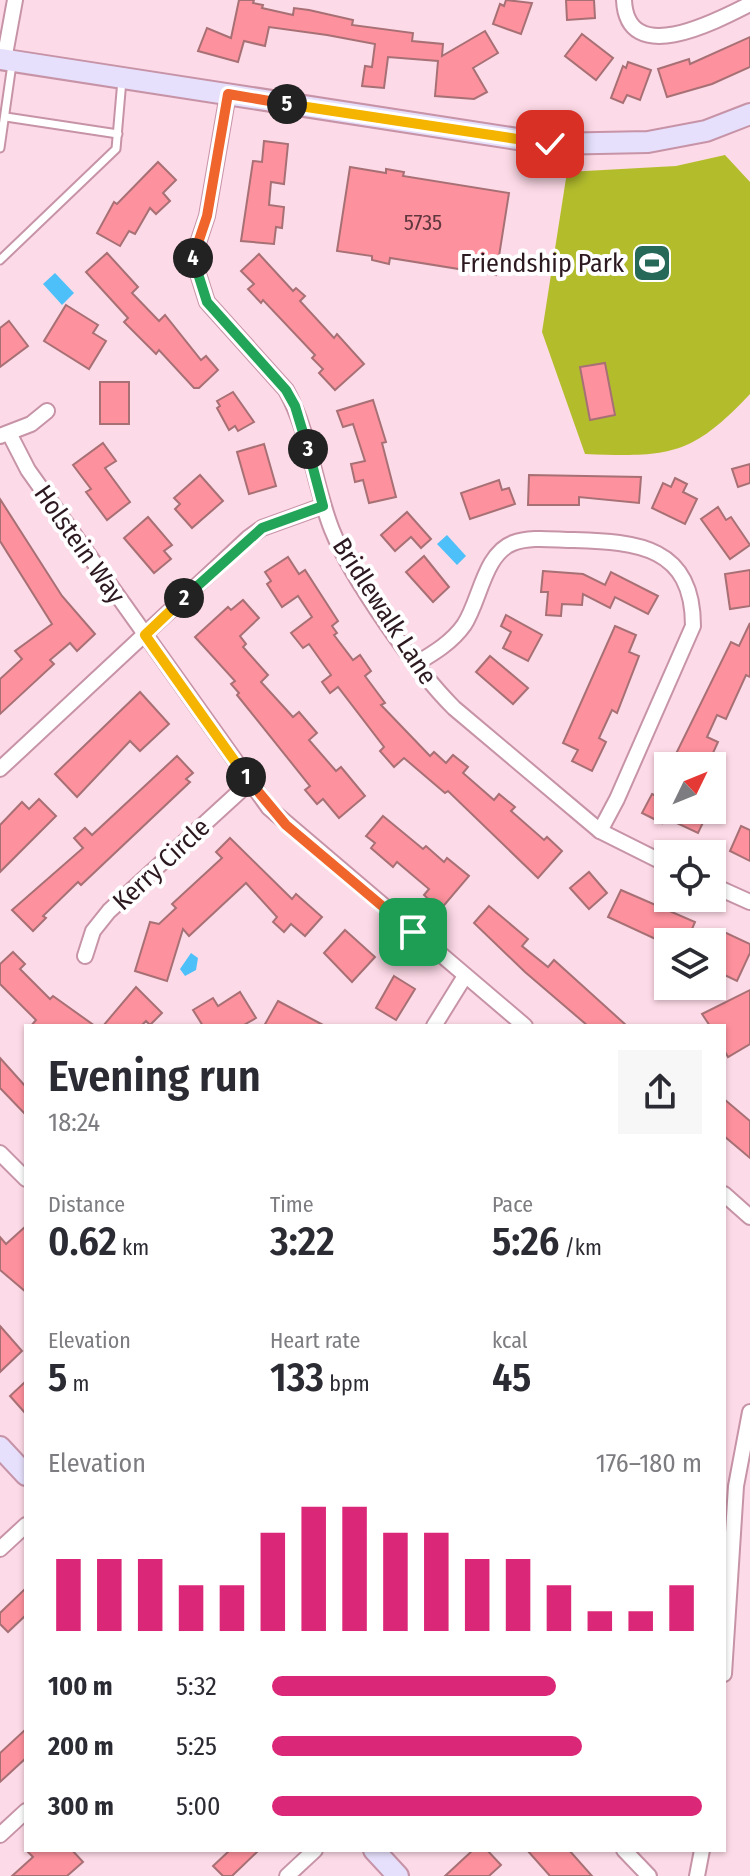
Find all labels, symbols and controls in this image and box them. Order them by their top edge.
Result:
pin: 5 [267,84,307,124]
text: 5 [282,90,292,117]
pin [516,110,584,178]
icon: check [528,122,572,166]
house number: 5735 [404,209,442,236]
pin: 4 [173,238,213,278]
sports icon: Friendship Park [631,242,673,284]
text: 4 [187,244,199,271]
place label: Friendship Park [460,248,625,279]
pin: 3 [288,429,328,469]
text: 3 [303,435,313,462]
street label: Holstein Way [28,479,132,610]
street label: Bridlewalk Lane [326,532,443,690]
pin: 2 [164,578,204,618]
text: 2 [179,584,189,611]
north arrow [654,752,726,824]
map controls [654,752,726,1000]
pin: 1 [226,757,266,797]
text: 1 [241,763,251,790]
street label: Kerry Circle [107,812,216,917]
button: locate [654,840,726,912]
pin [379,898,447,966]
icon: arrive [391,910,435,954]
button: layers [654,928,726,1000]
text: Evening run [48,1050,261,1103]
button: share [618,1050,702,1134]
text: 18:24 [48,1107,100,1138]
text: Distance [48,1191,125,1218]
text: Time [270,1191,314,1218]
text: Pace [492,1191,533,1218]
text: 0.62 [48,1218,117,1266]
text: 3:22 [270,1218,335,1266]
text: 5:26 [492,1218,559,1266]
text: km [117,1234,149,1261]
text: /km [559,1234,602,1261]
text: Elevation [48,1327,131,1354]
text: Heart rate [270,1327,360,1354]
text: kcal [492,1327,528,1354]
text: 5 [48,1354,67,1402]
text: 133 [270,1354,324,1402]
text: 45 [492,1354,531,1402]
text: m [67,1370,89,1397]
text: bpm [324,1370,370,1397]
text: Elevation [48,1448,146,1479]
text: 176–180 m [596,1448,702,1479]
text: 100 m [48,1671,113,1702]
text: 5:32 [176,1671,217,1702]
text: 200 m [48,1731,114,1762]
text: 5:25 [176,1731,217,1762]
text: 300 m [48,1791,114,1822]
text: 5:00 [176,1791,221,1822]

